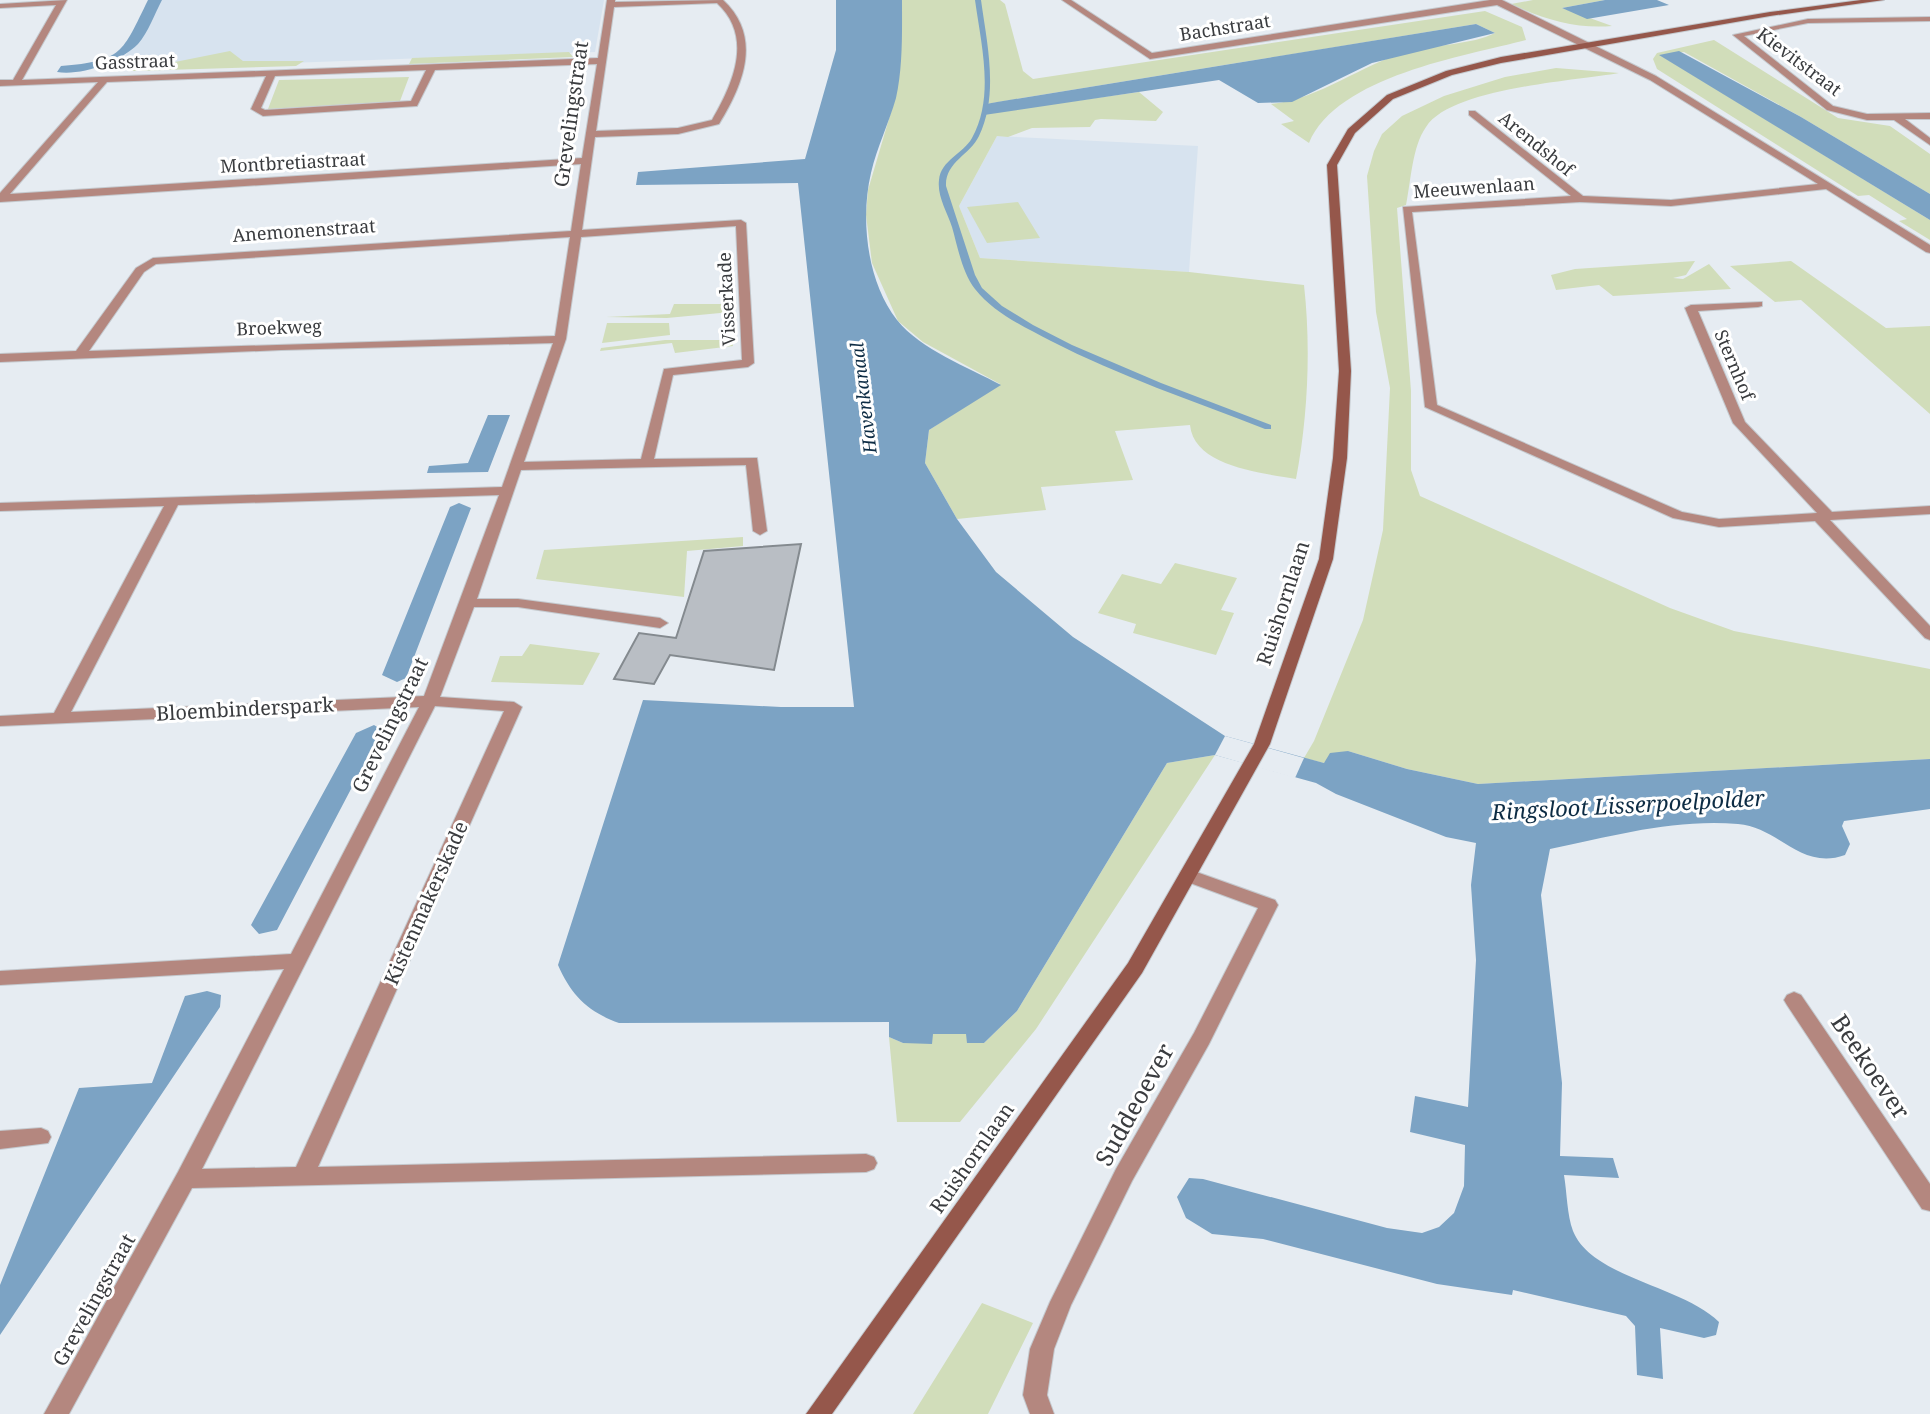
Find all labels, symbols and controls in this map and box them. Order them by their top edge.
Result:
street label: Bachstraat [1178,8,1272,46]
street label: Kievitstraat [1753,22,1847,101]
street label: Grevelingstraat [547,39,594,189]
street label: Gasstraat [94,48,176,74]
street label: Arendshof [1494,106,1580,182]
street label: Montbretiastraat [220,146,366,178]
street label: Meeuwenlaan [1412,171,1536,203]
street label: Anemonenstraat [232,213,376,247]
street label: Visserkade [712,252,740,346]
street label: Broekweg [236,314,322,340]
street label: Sternhof [1709,326,1761,405]
water label: Havenkanaal [844,341,882,456]
street label: Ruishornlaan [1250,537,1315,669]
street label: Grevelingstraat [345,653,434,797]
street label: Bloembinderspark [155,690,335,727]
water label: Ringsloot Lisserpoelpolder [1490,782,1766,826]
street label: Kistenmakerskade [377,817,474,989]
street label: Beekoever [1824,1007,1918,1125]
street label: Suddeoever [1086,1037,1181,1171]
street label: Ruishornlaan [923,1097,1020,1218]
street label: Grevelingstraat [46,1229,141,1371]

